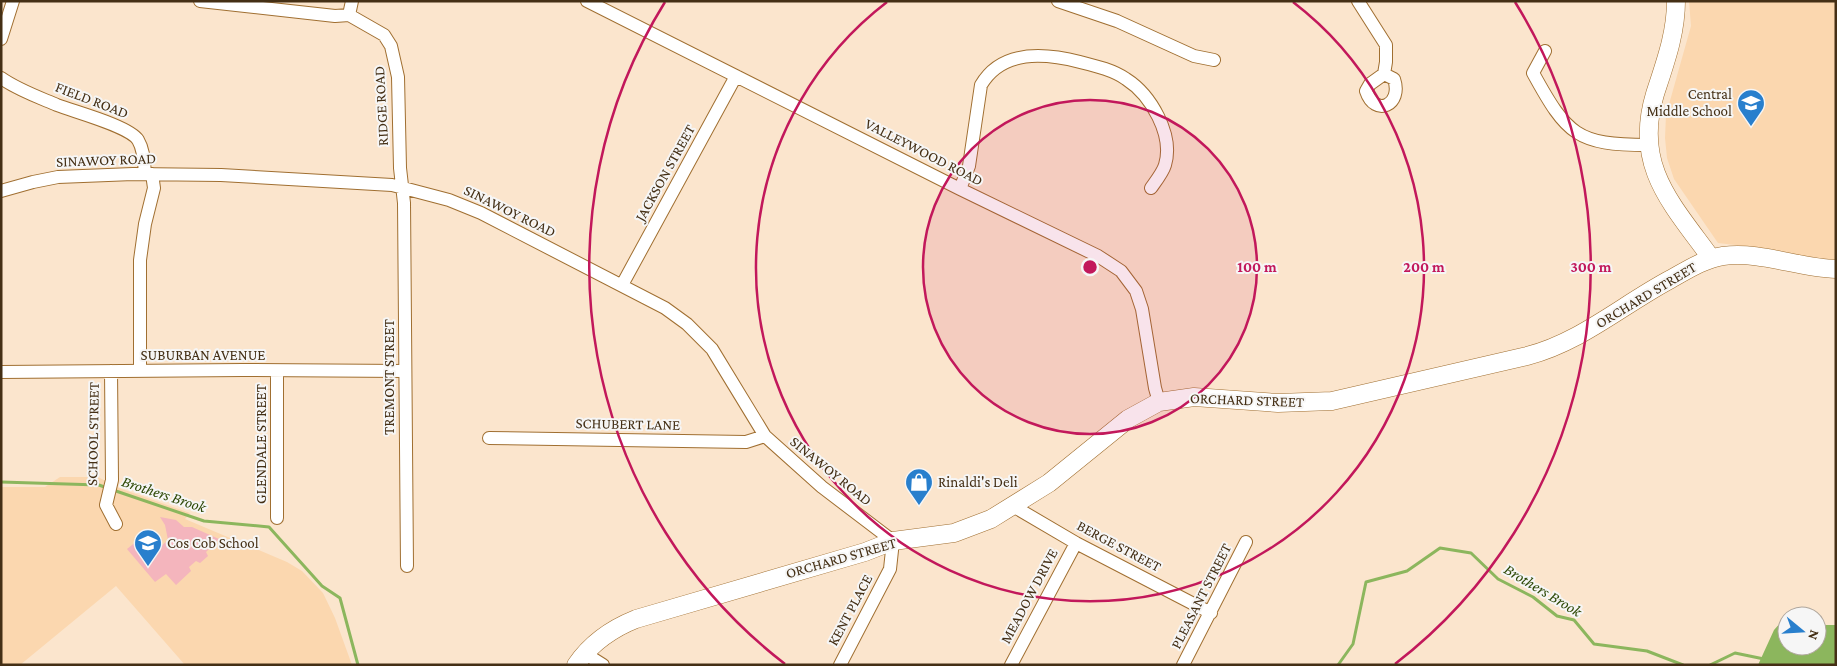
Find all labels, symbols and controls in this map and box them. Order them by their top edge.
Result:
street label: RIDGE ROAD [371,66,391,146]
street label: FIELD ROAD [53,79,131,121]
place label: Central Middle School [1646,86,1732,119]
school or university icon: Central Middle School [1736,88,1766,127]
street label: VALLEYWOOD ROAD [862,115,986,189]
street label: JACKSON STREET [631,122,699,226]
street label: SINAWOY ROAD [56,150,156,170]
street label: SINAWOY ROAD [461,182,559,240]
centre of rings [1081,258,1099,276]
text: 100 m [1237,259,1277,275]
text: 200 m [1403,259,1445,275]
text: 300 m [1570,259,1612,275]
street label: ORCHARD STREET [1593,259,1699,331]
street label: TREMONT STREET [381,319,397,435]
street label: SUBURBAN AVENUE [140,347,266,363]
street label: SCHOOL STREET [84,382,102,486]
street label: GLENDALE STREET [253,384,269,504]
street label: ORCHARD STREET [1190,390,1304,410]
street label: SCHUBERT LANE [575,415,681,433]
street label: SINAWOY ROAD [787,433,875,509]
shop icon: Rinaldi's Deli [904,467,934,506]
water label: Brothers Brook [120,472,209,516]
place label: Rinaldi's Deli [938,474,1018,490]
street label: BERGE STREET [1074,517,1164,575]
school or university icon: Cos Cob School [133,528,163,567]
place label: Cos Cob School [167,535,259,551]
street label: ORCHARD STREET [784,535,898,581]
street label: PLEASANT STREET [1168,541,1234,651]
street label: MEADOW DRIVE [997,546,1061,646]
water label: Brothers Brook [1501,560,1586,620]
street label: KENT PLACE [825,572,875,648]
north arrow [1777,606,1827,656]
text: N [1805,628,1823,642]

